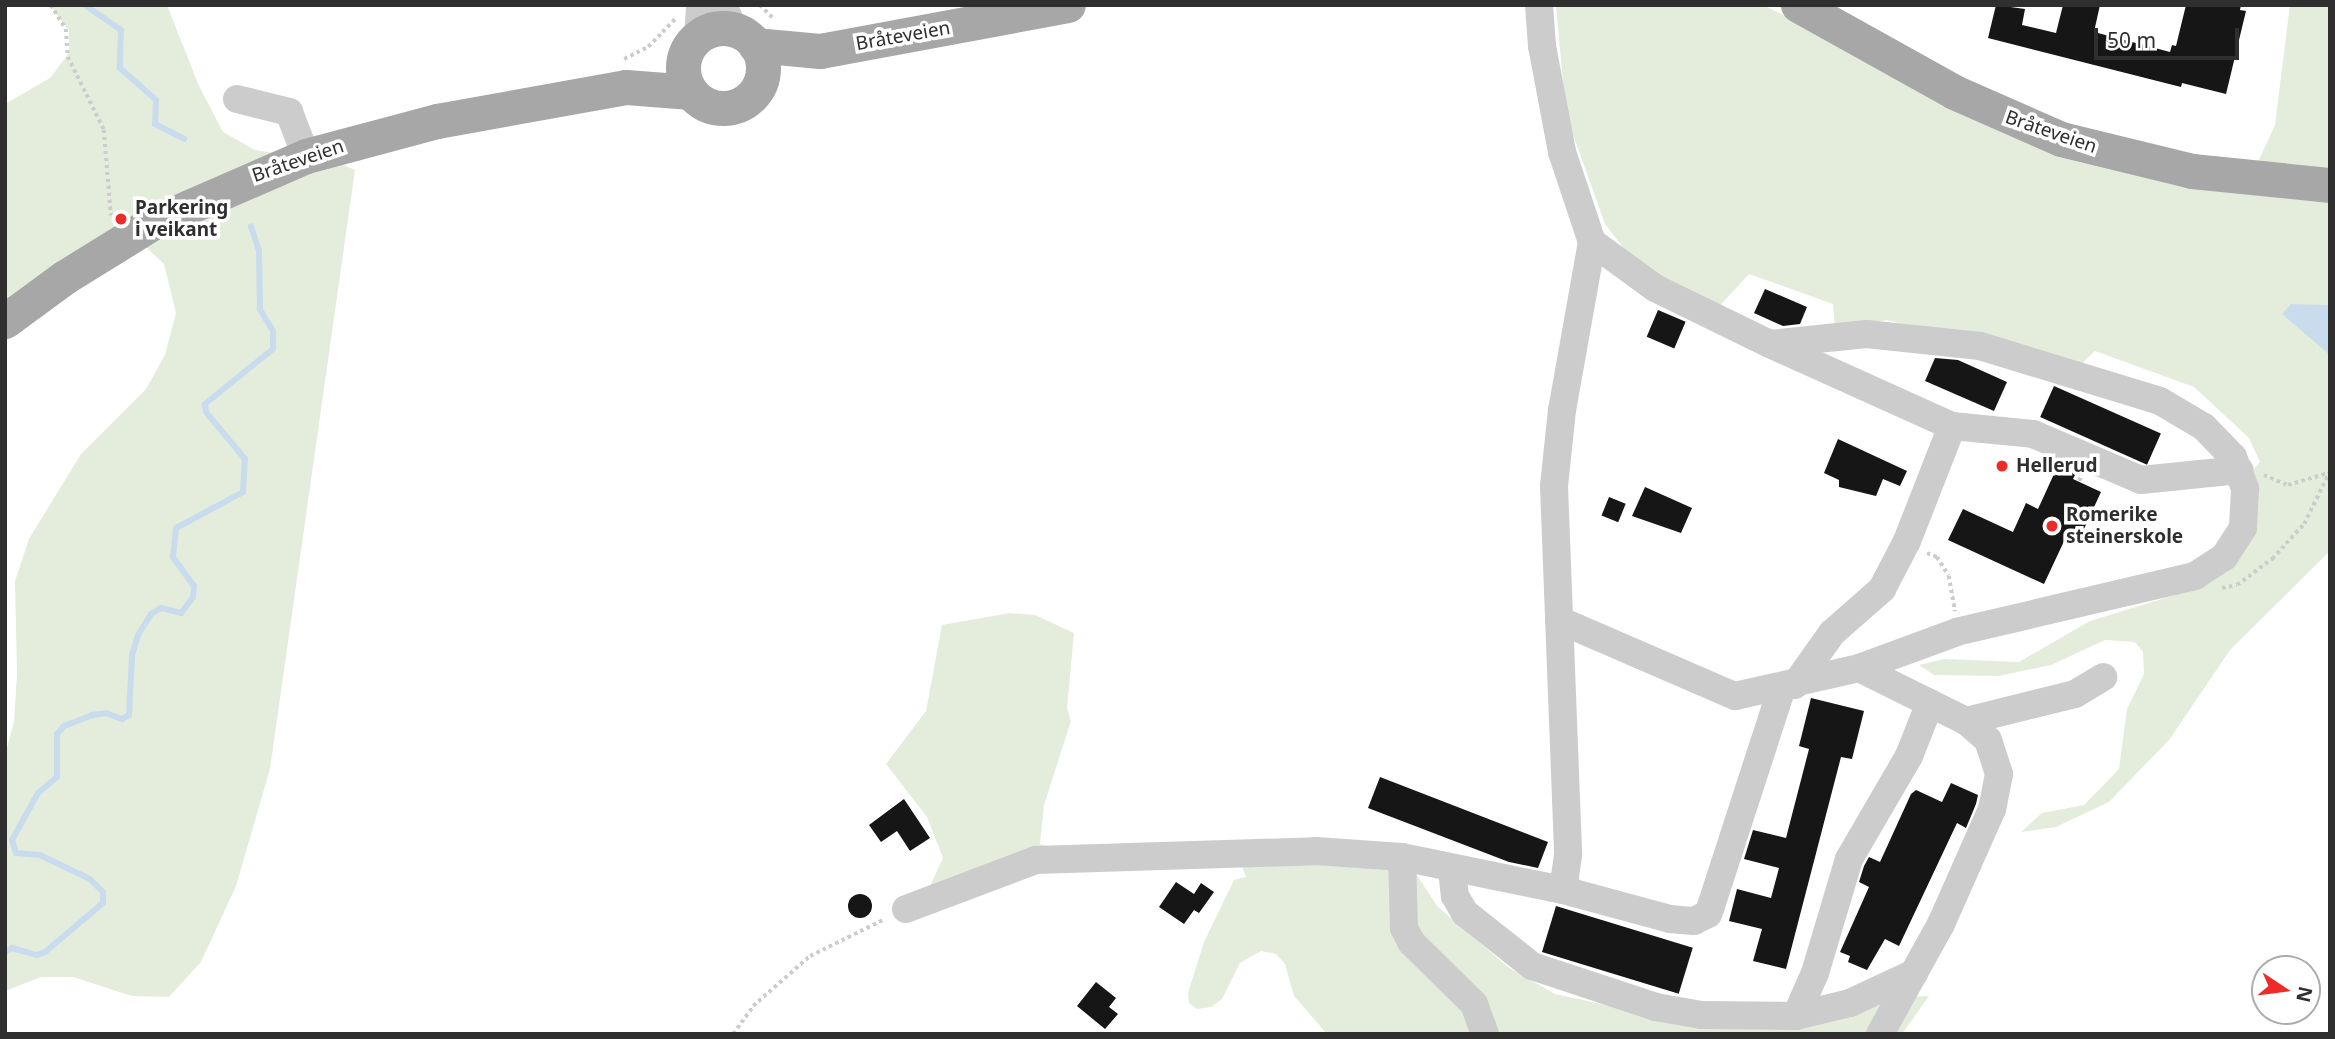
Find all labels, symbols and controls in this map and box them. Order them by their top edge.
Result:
scale bar [2097,14,2242,58]
street label: Bråteveien [854,16,952,56]
text: 50 m [2107,26,2156,54]
street label: Bråteveien [2002,106,2100,158]
street label: Bråteveien [249,135,347,187]
place label: Parkering i veikant [135,197,228,241]
marker: Parkering i veikant [113,211,129,227]
place label: Hellerud [2016,455,2097,477]
marker: Hellerud [1994,458,2010,474]
place label: Romerike steinerskole [2066,504,2183,548]
marker: Romerike steinerskole [2044,518,2060,534]
north arrow [2251,955,2321,1025]
text: N [2290,984,2319,1005]

